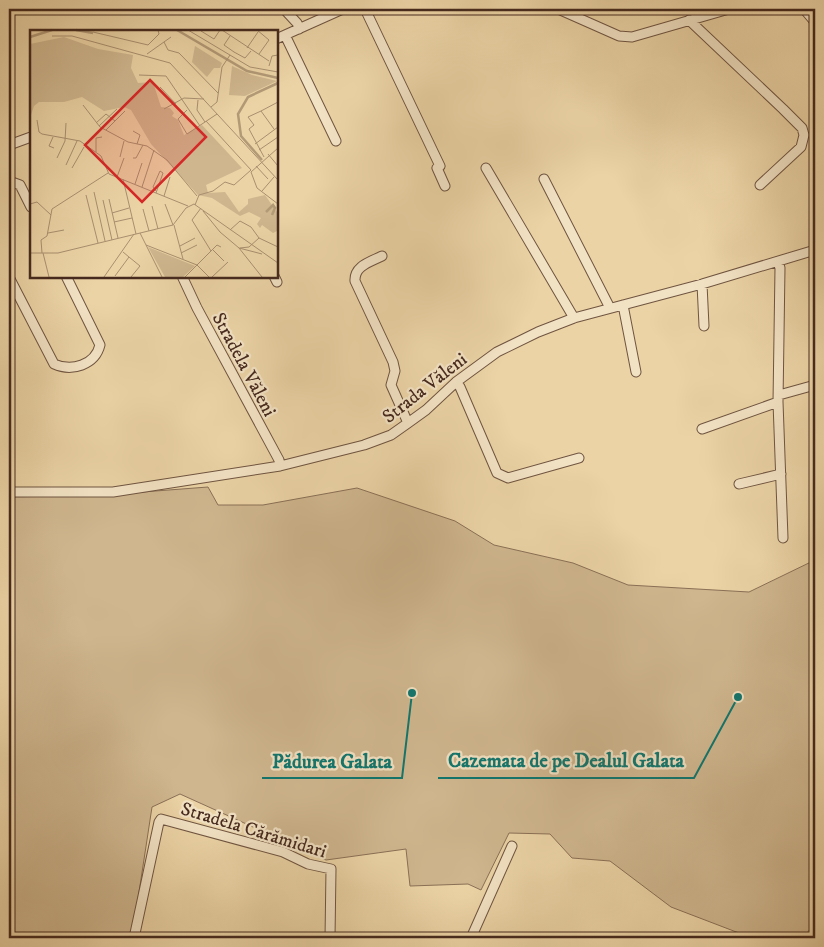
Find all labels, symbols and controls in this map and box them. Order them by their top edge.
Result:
inset map [30,30,278,278]
street label: Stradela Văleni [207,309,281,421]
street label: Strada Văleni [378,348,472,428]
callout: Pădurea Galata [262,743,402,778]
callout: Cazemata de pe Dealul Galata [438,743,694,778]
text: Cazemata de pe Dealul Galata [448,749,685,774]
text: Pădurea Galata [272,750,393,775]
street label: Stradela Cărămidari [178,797,329,864]

